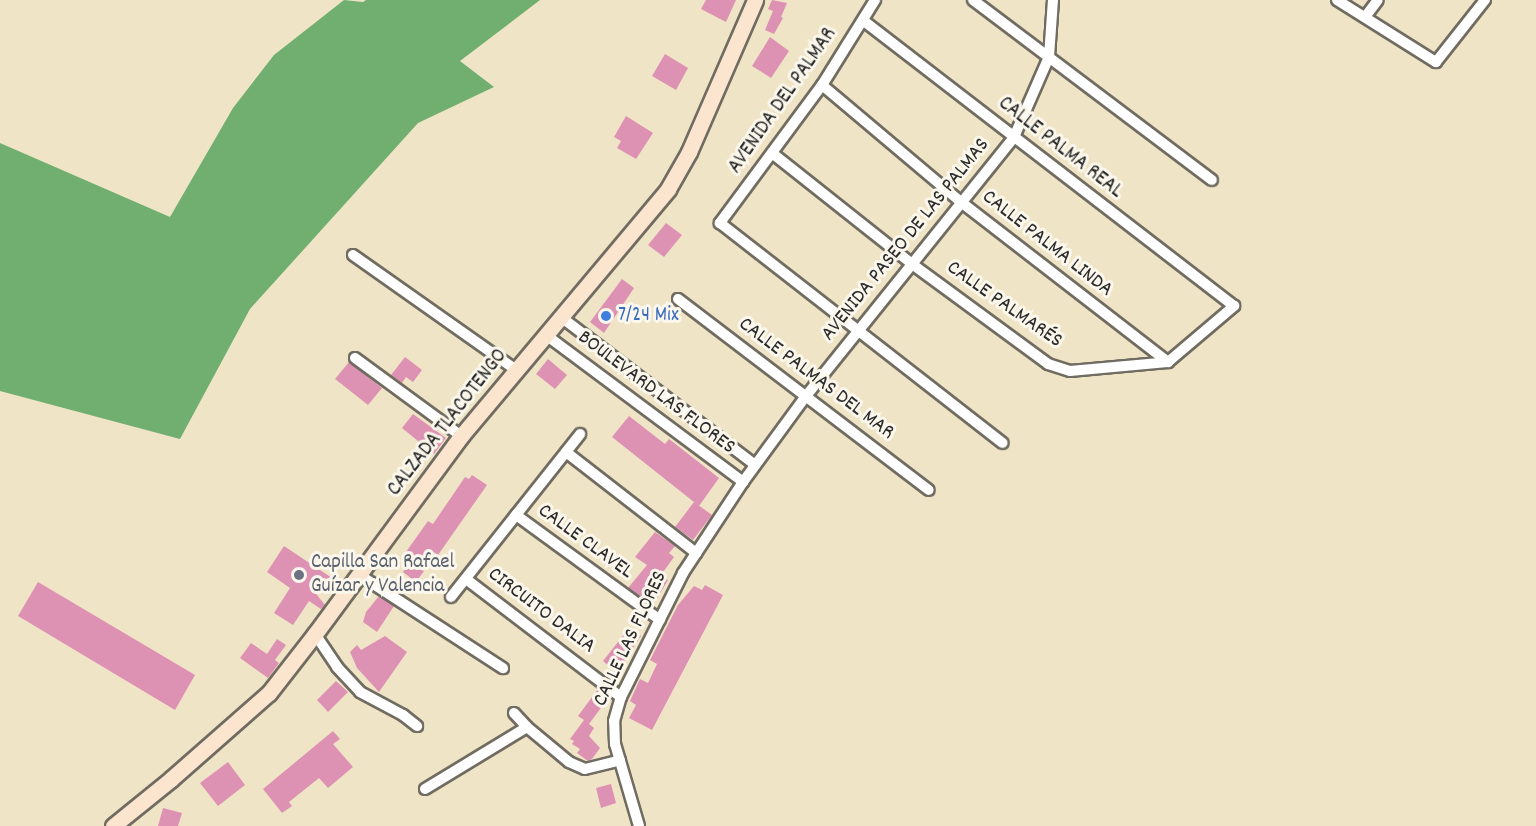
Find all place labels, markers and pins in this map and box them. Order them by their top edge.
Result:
place label: 7/24 Mix [618,303,679,329]
marker: 7/24 Mix [599,309,613,323]
place label: Capilla San Rafael Guízar y Valencia [311,550,455,600]
marker: Capilla San Rafael Guízar y Valencia [292,568,306,582]

